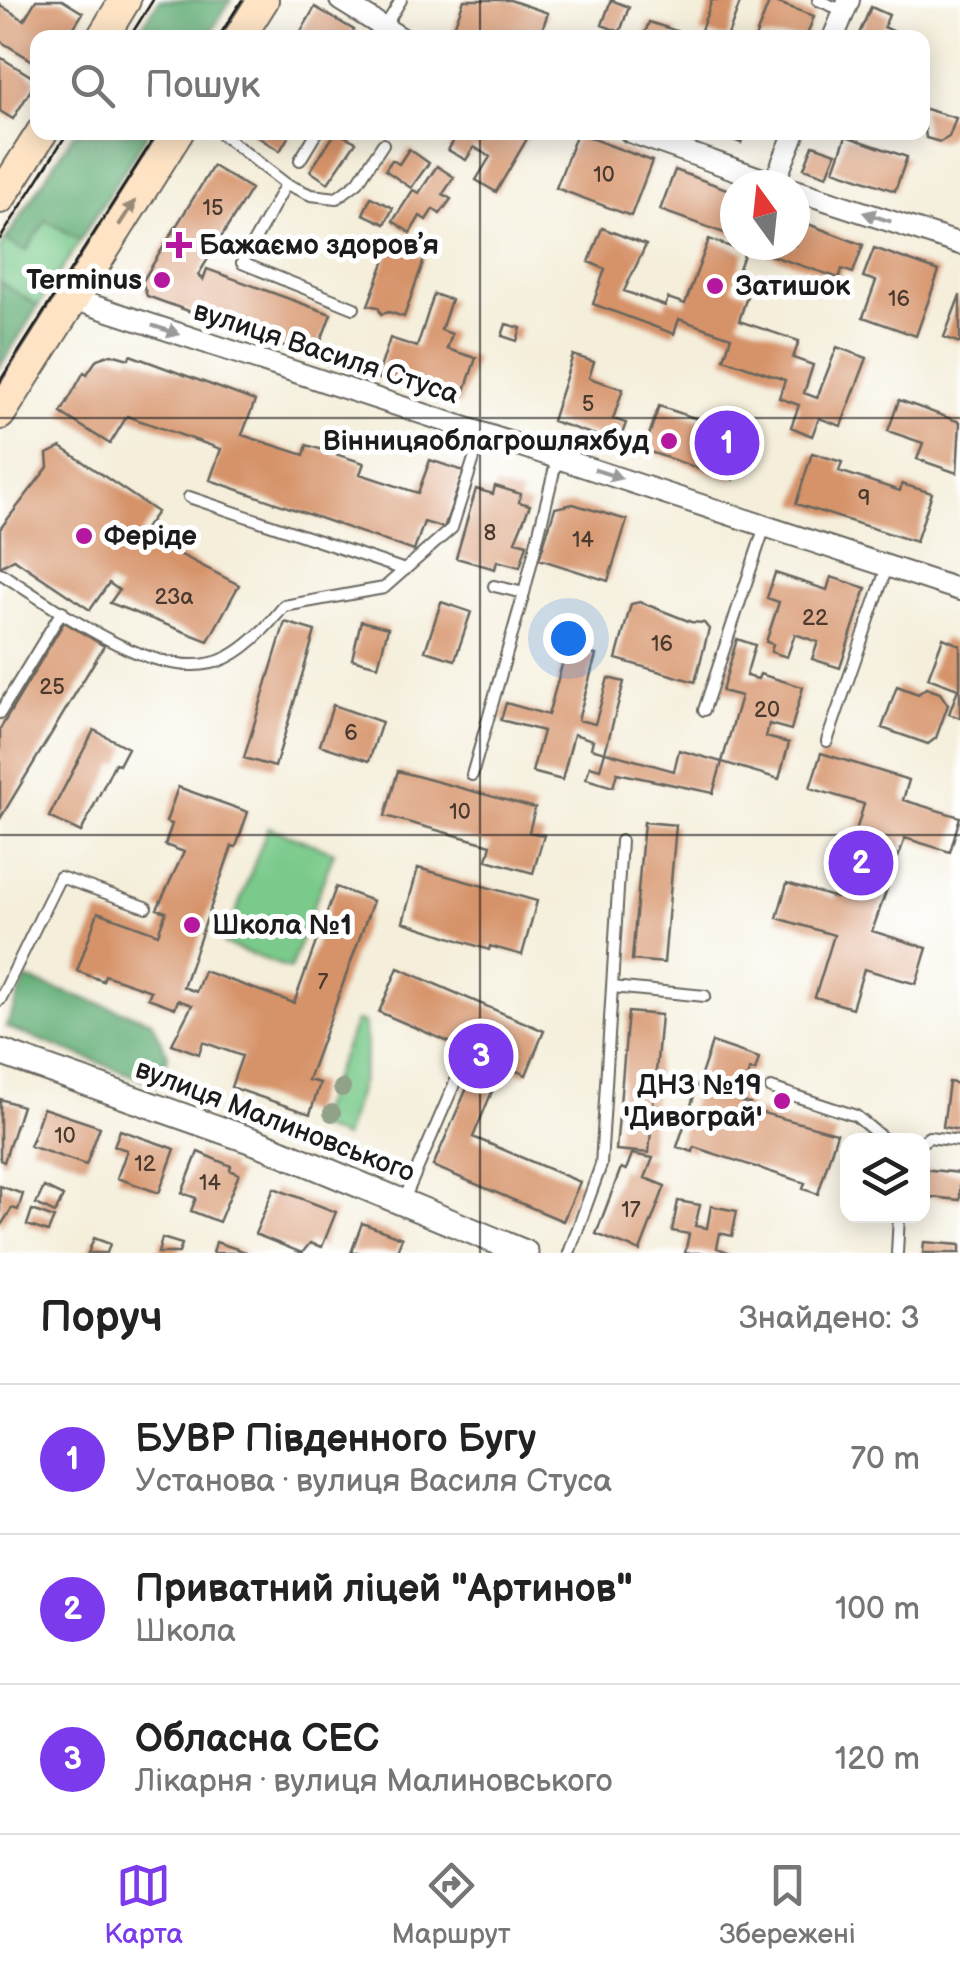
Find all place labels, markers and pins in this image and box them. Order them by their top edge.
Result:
place label: Бажаємо здоровʼя [199,229,439,262]
marker: Бажаємо здоровʼя [168,234,190,256]
place label: Terminus [26,264,142,297]
marker: Terminus [151,269,173,291]
place label: Затишок [735,270,851,303]
marker: Затишок [704,275,726,297]
pin: 1 [694,406,760,480]
place label: Вінницяоблагрошляхбуд [323,425,649,458]
marker: Вінницяоблагрошляхбуд [658,430,680,452]
place label: Феріде [104,520,197,553]
marker: Феріде [73,525,95,547]
pin: 2 [828,826,894,900]
place label: Школа №1 [212,909,352,942]
marker: Школа №1 [181,914,203,936]
pin: 3 [448,1018,514,1094]
place label: ДНЗ №19 'Дивограй' [623,1069,762,1134]
marker: ДНЗ №19 'Дивограй' [771,1090,793,1112]

